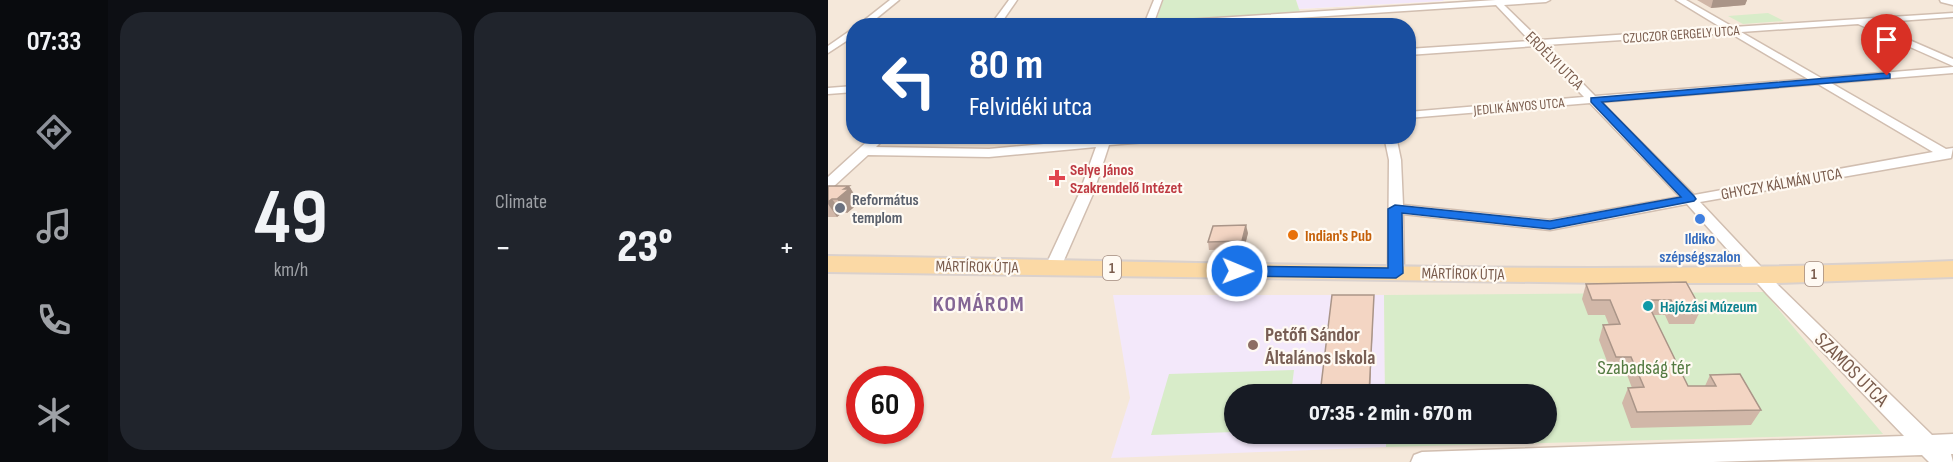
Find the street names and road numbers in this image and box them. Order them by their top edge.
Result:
street label: CZUCZOR GERGELY UTCA [1622,22,1741,47]
street label: ERDÉLYI UTCA [1521,28,1587,94]
street label: JEDLIK ÁNYOS UTCA [1472,94,1566,119]
street label: GHYCZY KÁLMÁN UTCA [1719,164,1843,204]
road number: 1 [1103,256,1121,280]
street label: MÁRTÍROK ÚTJA [935,257,1019,278]
road number: 1 [1805,262,1823,286]
street label: MÁRTÍROK ÚTJA [1421,264,1505,285]
street label: SZAMOS UTCA [1809,328,1894,412]

